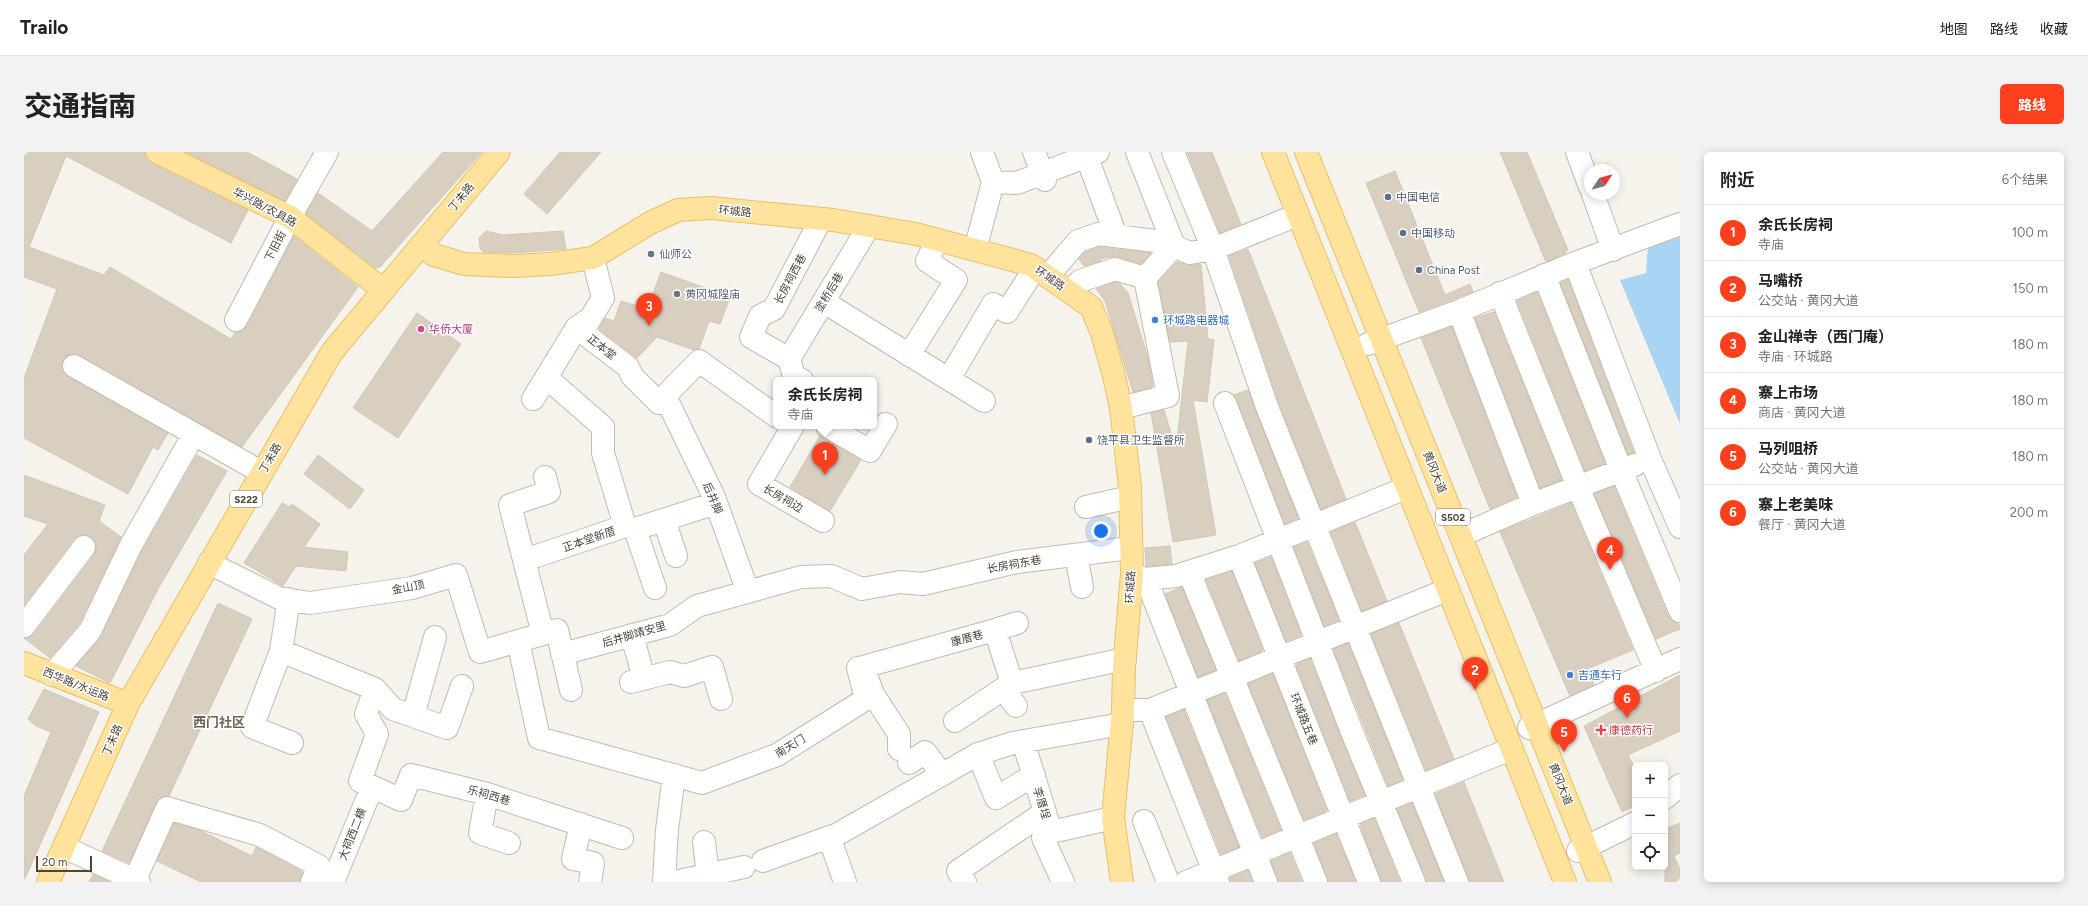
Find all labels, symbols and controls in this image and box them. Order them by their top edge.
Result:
text: Trailo [20,16,68,39]
text: 地图 [1940,21,1968,38]
text: 路线 [1990,21,2018,38]
text: 收藏 [2040,21,2068,38]
button: 路线 [2000,84,2064,124]
text: 交通指南 [24,89,136,123]
north arrow [1584,164,1620,200]
text: 附近 [1720,170,1754,190]
text: 6个结果 [2002,172,2048,187]
street label: 丁未路 [446,181,477,214]
street label: 华兴路/农具路 [231,185,299,230]
place label: 中国电信 [1396,191,1440,204]
marker: 中国电信 [1383,192,1393,202]
street label: 环城路 [718,204,752,219]
text: 余氏长房祠 [1758,216,1833,234]
text: 1 [1730,225,1736,240]
text: 100 m [2012,225,2048,240]
place label: 中国移动 [1411,227,1455,240]
marker: 中国移动 [1398,228,1408,238]
street label: 下旧街 [262,229,289,264]
text: 寺庙 [1758,237,1784,252]
place label: 仙师公 [659,248,692,261]
marker: 仙师公 [646,249,656,259]
street label: 长房祠西巷 [772,252,809,307]
street label: 环城路 [1032,264,1067,293]
place label: China Post [1427,264,1480,277]
marker: China Post [1414,265,1424,275]
street label: 塗桥后巷 [813,270,846,314]
text: 马嘴桥 [1758,272,1803,290]
text: 2 [1729,281,1737,296]
text: 150 m [2013,281,2048,296]
place label: 黄冈城隍庙 [685,288,740,301]
marker: 黄冈城隍庙 [672,289,682,299]
pin: 3 [636,293,662,326]
text: 公交站 · 黄冈大道 [1758,293,1859,308]
place label: 环城路电器城 [1163,314,1229,327]
marker: 环城路电器城 [1150,315,1160,325]
place label: 华侨大厦 [429,323,473,336]
marker: 华侨大厦 [416,324,426,334]
text: 金山禅寺（西门庵） [1758,328,1893,346]
street label: 正本堂 [585,332,619,363]
text: 3 [1729,337,1737,352]
text: 180 m [2012,337,2048,352]
text: 寺庙 · 环城路 [1758,349,1833,364]
popup [773,377,877,429]
text: 寨上市场 [1758,384,1818,402]
text: 余氏长房祠 [787,386,863,404]
text: 4 [1729,393,1737,408]
text: 180 m [2012,393,2048,408]
text: 商店 · 黄冈大道 [1758,405,1846,420]
text: 寺庙 [787,407,814,422]
place label: 饶平县卫生监督所 [1097,434,1185,447]
marker: 饶平县卫生监督所 [1084,435,1094,445]
text: 马列咀桥 [1758,440,1818,458]
street label: 丁未路 [257,441,284,476]
pin: 1 [812,442,838,475]
street label: 黄冈大道 [1420,449,1449,495]
text: 5 [1729,449,1737,464]
text: 180 m [2012,449,2048,464]
text: 公交站 · 黄冈大道 [1758,461,1859,476]
street label: 后井脚 [700,480,725,516]
street label: 长房祠边 [760,482,805,515]
road number: S222 [230,491,262,507]
text: 寨上老美味 [1758,496,1833,514]
text: 6 [1729,505,1737,520]
text: 200 m [2010,505,2048,520]
road number: S502 [1436,509,1470,525]
text: 餐厅 · 黄冈大道 [1758,517,1846,532]
your location [1091,521,1111,541]
street label: 正本堂新厝 [561,524,617,555]
pin: 4 [1597,537,1623,570]
street label: 长房祠东巷 [986,553,1042,576]
street label: 环城路 [1123,570,1138,604]
street label: 金山顶 [391,578,426,597]
street label: 后井脚靖安里 [601,619,668,650]
street label: 康厝巷 [950,628,985,649]
pin: 2 [1462,657,1488,690]
street label: 西华路/水运路 [41,665,111,704]
place label: 吉通车行 [1578,669,1622,682]
marker: 吉通车行 [1565,670,1575,680]
pin: 6 [1614,685,1640,718]
street label: 环城路五巷 [1287,691,1320,747]
district label: 西门社区 [193,715,245,730]
pin: 5 [1551,719,1577,752]
street label: 丁未路 [100,722,125,758]
place label: 康德药行 [1609,724,1653,737]
marker: 康德药行 [1596,725,1606,735]
street label: 南天门 [773,732,808,760]
street label: 黄冈大道 [1546,761,1575,807]
map controls [1632,762,1668,870]
button: + [1632,762,1668,798]
street label: 乐祠西巷 [466,783,512,808]
street label: 李厝埕 [1030,785,1053,821]
button: − [1632,798,1668,834]
street label: 大祠西二横 [336,806,369,862]
button: locate [1632,834,1668,870]
scale bar [36,854,92,873]
text: 20 m [42,856,67,869]

